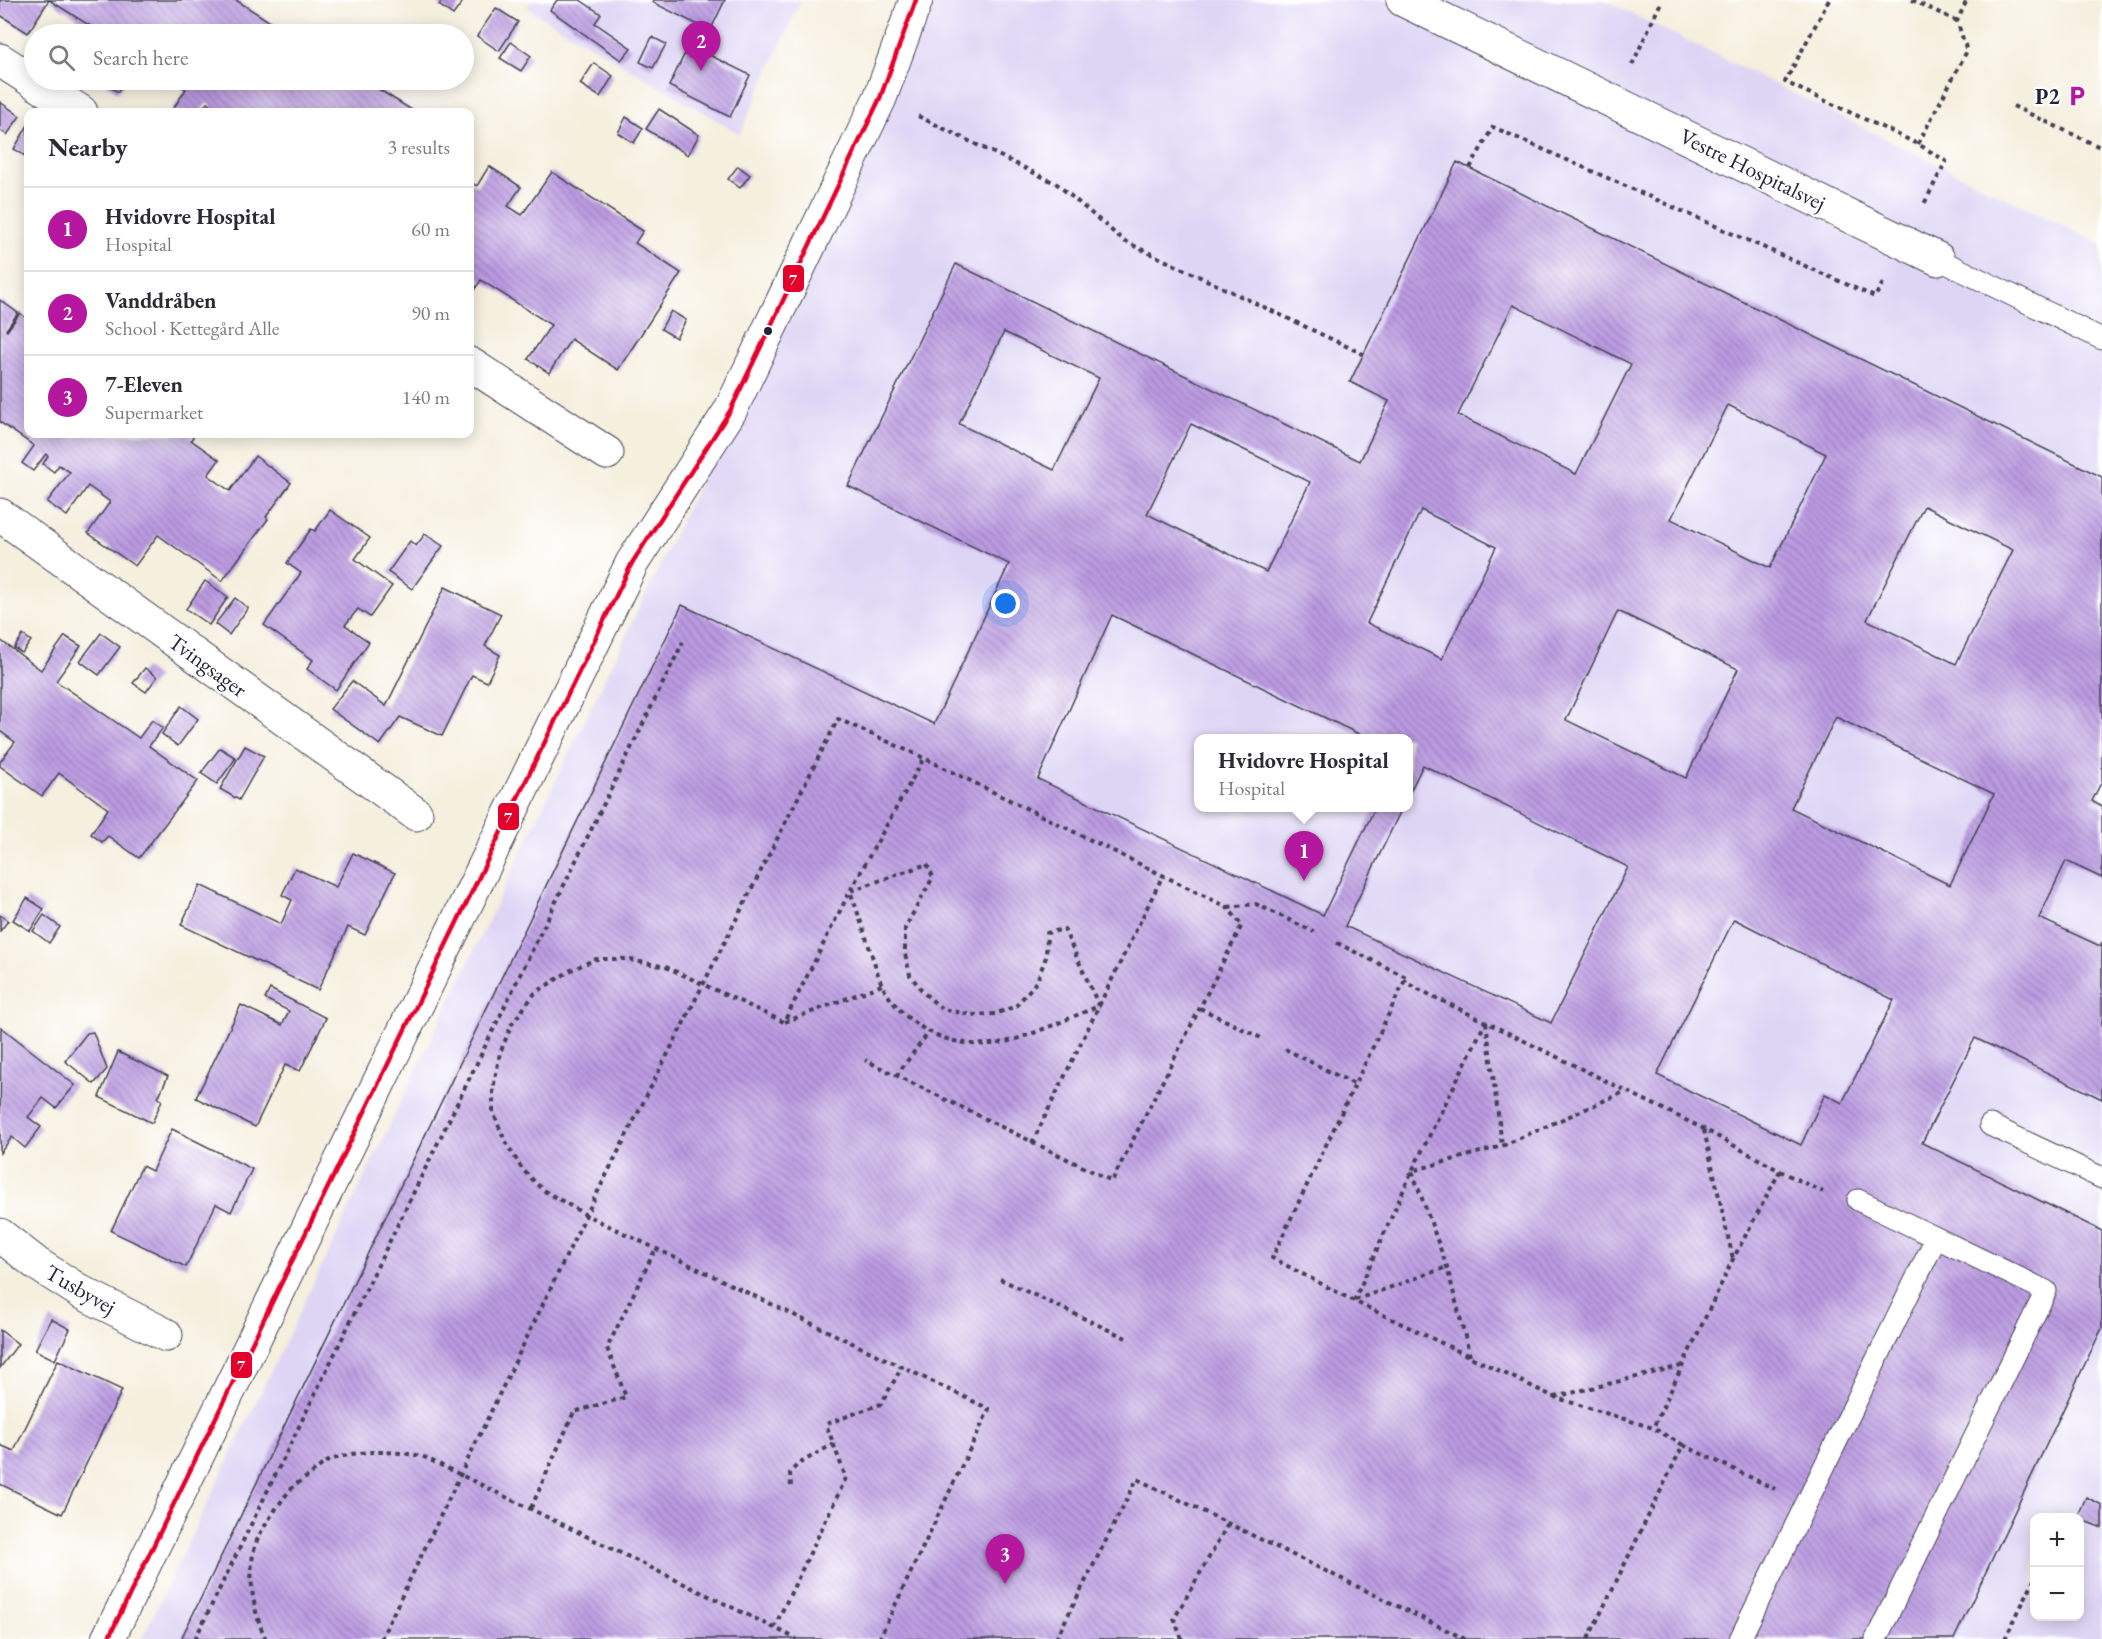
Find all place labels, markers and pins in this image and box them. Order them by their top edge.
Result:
pin: 2 [682,22,720,71]
place label: P2 [2035,82,2060,111]
parking icon: P2 [2065,84,2089,108]
unlabelled marker [762,325,774,337]
pin: 1 [1284,832,1324,881]
pin: 3 [986,1534,1024,1584]

